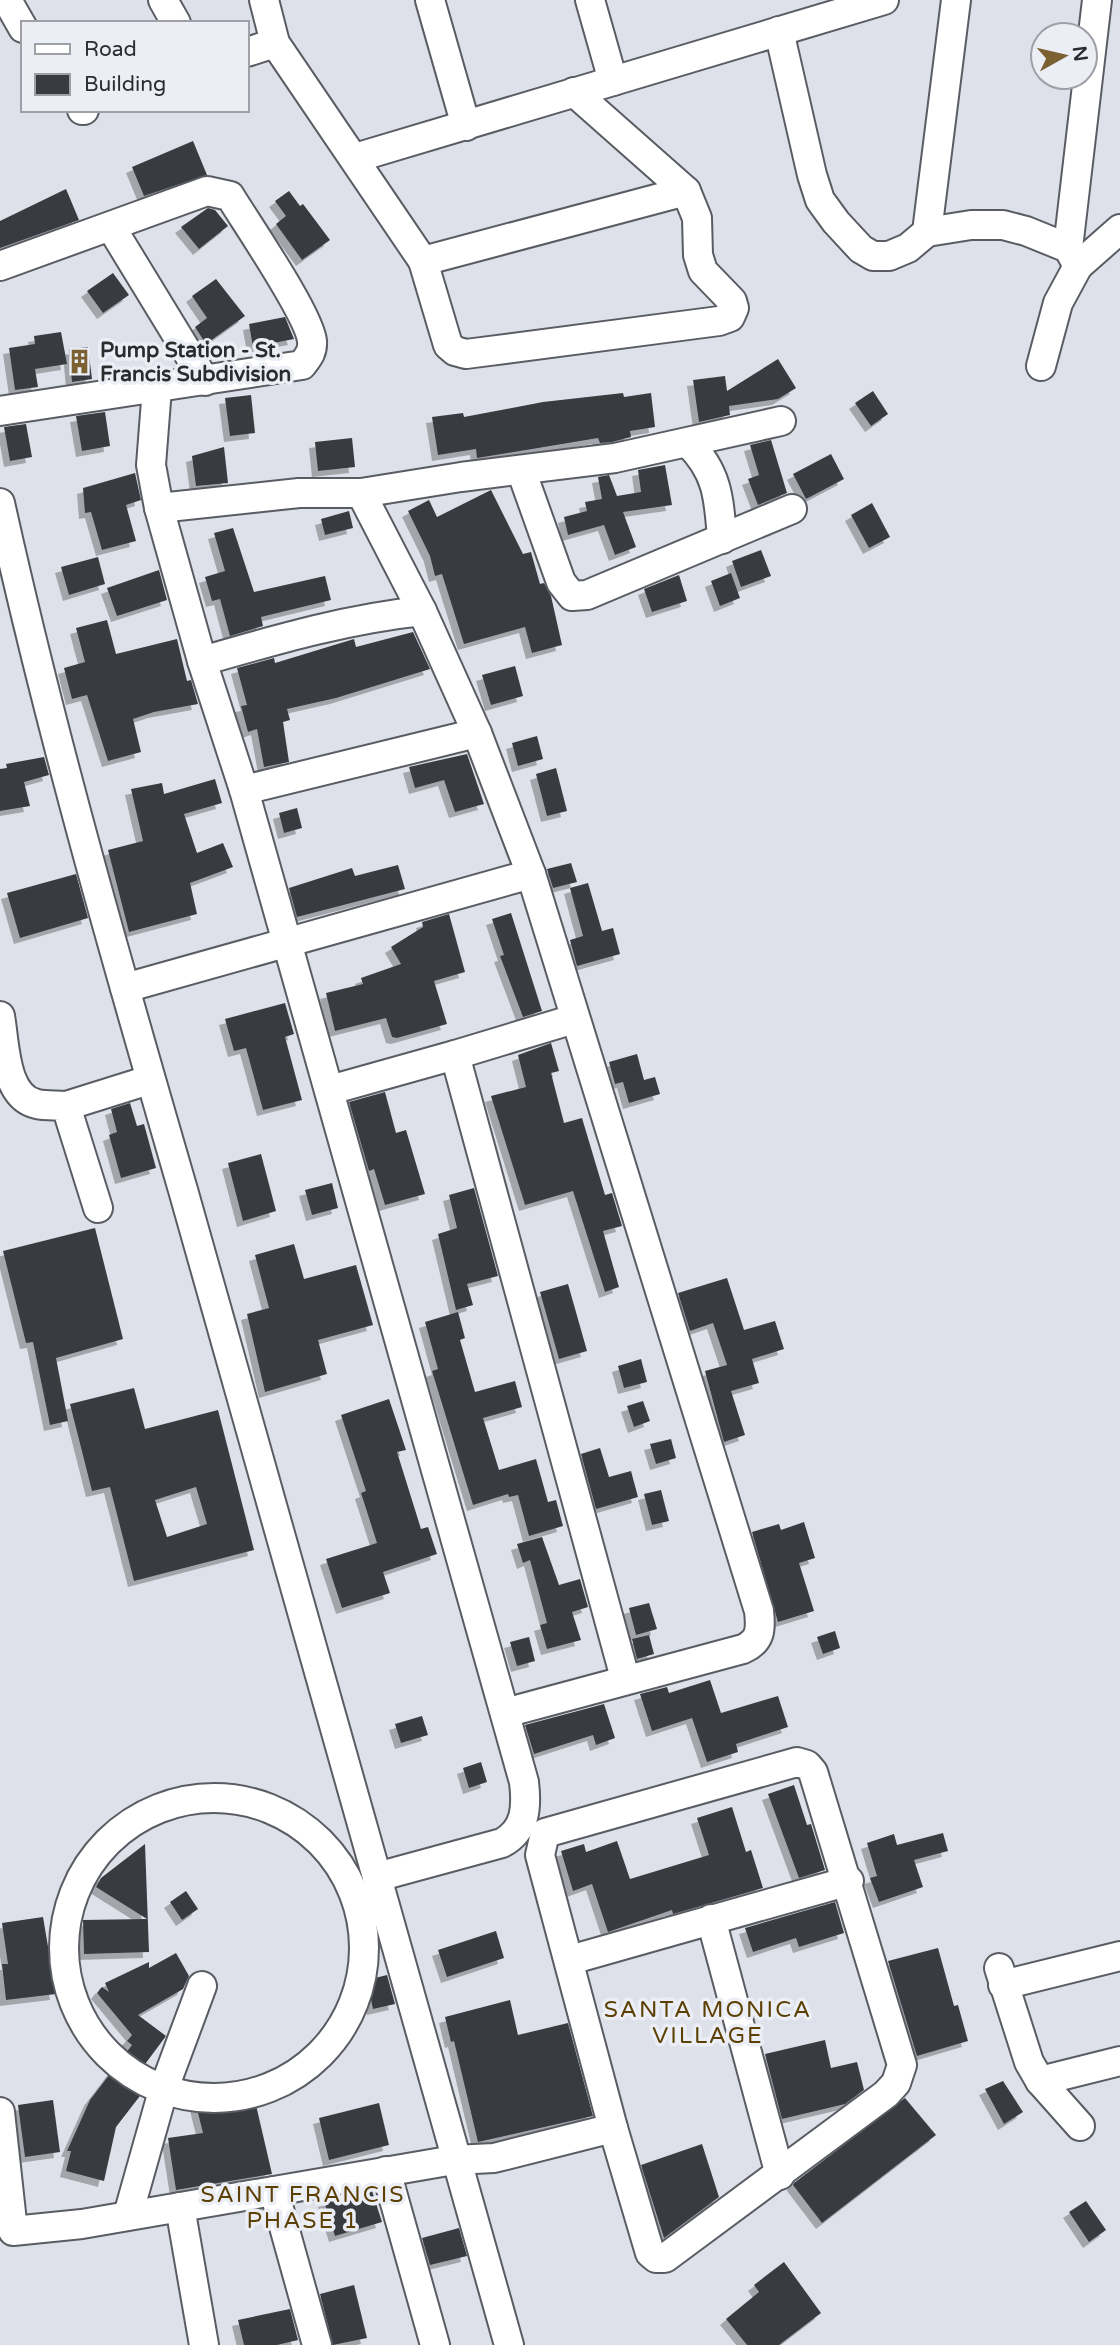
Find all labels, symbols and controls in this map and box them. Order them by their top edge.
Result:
legend [21,21,248,112]
north arrow [1029,21,1099,91]
text: Road [84,37,137,62]
text: N [1068,45,1092,63]
text: Building [84,72,166,97]
place label: Pump Station - St. Francis Subdivision [100,338,291,387]
building icon: Pump Station - St. Francis Subdivision [66,348,94,376]
district label: SANTA MONICA VILLAGE [604,1996,812,2050]
district label: SAINT FRANCIS PHASE 1 [200,2181,406,2235]

